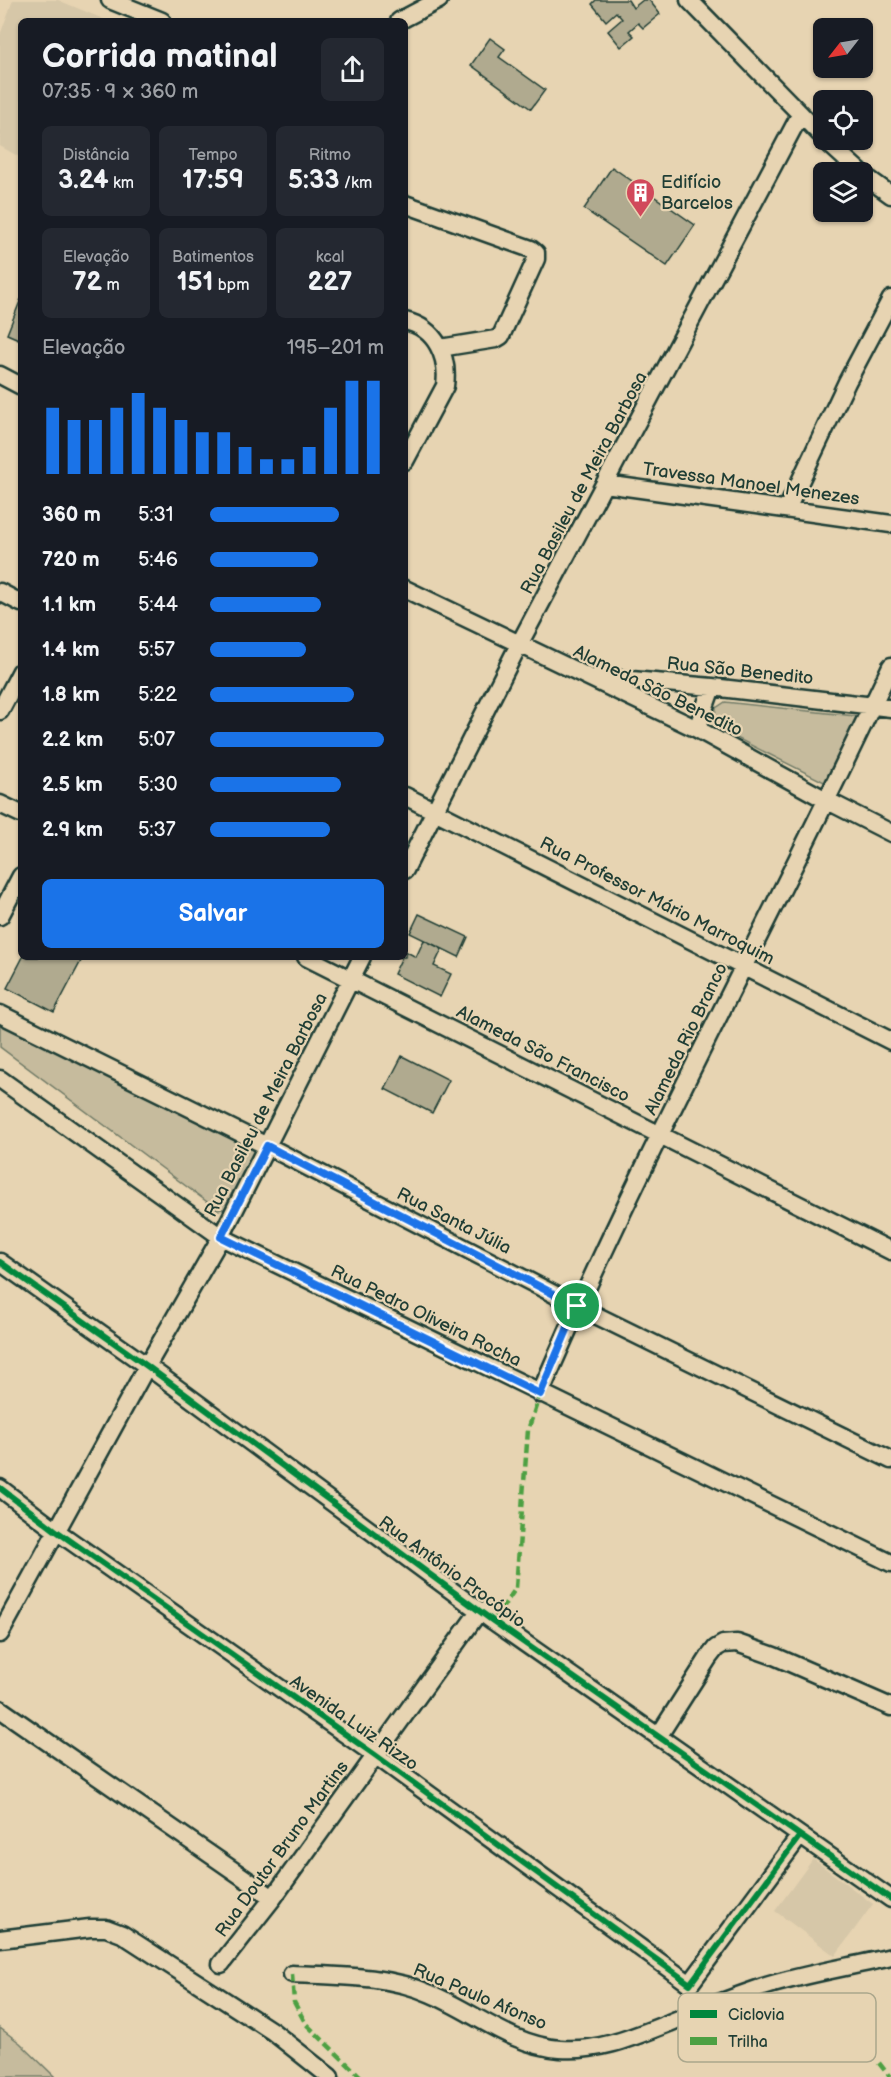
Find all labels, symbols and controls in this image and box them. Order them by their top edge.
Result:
north arrow [813,18,873,78]
map controls [813,18,873,222]
text: Corrida matinal [42,37,278,77]
button: share [321,38,384,101]
text: 07:35 · 9 × 360 m [42,80,198,104]
button: locate [813,90,873,150]
text: Distância [62,146,130,165]
text: Tempo [188,146,238,165]
text: Ritmo [309,146,351,165]
button: layers [813,162,873,222]
text: 3.24 [58,165,109,196]
text: 17:59 [182,165,244,196]
text: 5:33 [288,165,340,196]
place label: Edifício Barcelos [661,172,733,214]
text: km [109,174,134,193]
text: /km [340,174,372,193]
building icon: Edifício Barcelos [624,176,656,218]
text: Elevação [63,248,129,267]
text: Batimentos [172,248,254,267]
text: kcal [316,248,344,267]
text: 72 [72,267,102,298]
text: 151 [177,267,214,298]
text: 227 [308,267,352,298]
text: m [102,276,120,295]
text: bpm [214,276,249,295]
text: Elevação [42,336,125,360]
text: 195–201 m [287,336,384,360]
street label: Rua Basileu de Meira Barbosa [516,368,652,598]
street label: Travessa Manoel Menezes [641,458,861,510]
text: 360 m [42,503,101,527]
text: 5:31 [138,503,174,527]
text: 720 m [42,548,100,572]
text: 5:46 [138,548,178,572]
text: 1.1 km [42,593,96,617]
text: 5:44 [138,593,178,617]
text: 1.4 km [42,638,100,662]
text: 5:57 [138,638,175,662]
street label: Alameda São Benedito [570,641,746,741]
street label: Rua São Benedito [666,653,814,689]
text: 1.8 km [42,683,100,707]
text: 5:22 [138,683,177,707]
text: 2.2 km [42,728,103,752]
text: 5:07 [138,728,175,752]
text: 2.5 km [42,773,103,797]
text: 5:30 [138,773,178,797]
text: 2.9 km [42,818,103,842]
text: 5:37 [138,818,176,842]
street label: Rua Professor Mário Marroquim [536,833,778,969]
button: Salvar [42,879,384,948]
street label: Alameda Rio Branco [640,959,732,1119]
street label: Rua Basileu de Meira Barbosa [200,989,332,1221]
street label: Alameda São Francisco [453,1001,633,1107]
street label: Rua Santa Júlia [393,1183,515,1259]
street label: Rua Pedro Oliveira Rocha [327,1261,525,1371]
pin [551,1280,602,1331]
icon: arrive [560,1289,593,1322]
street label: Rua Antônio Procópio [375,1512,529,1632]
street label: Avenida Luiz Rizzo [286,1671,422,1775]
street label: Rua Doutor Bruno Martins [211,1757,353,1941]
street label: Rua Paulo Afonso [410,1959,550,2035]
legend [678,1993,876,2062]
text: Ciclovia [728,2006,785,2025]
text: Trilha [728,2033,768,2052]

